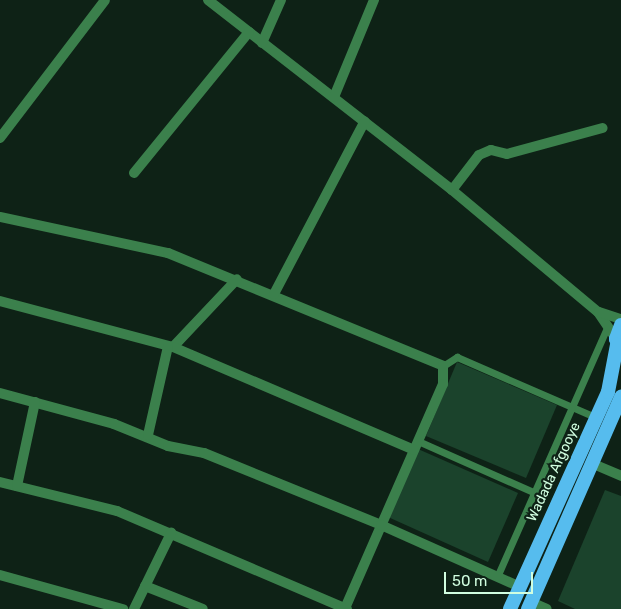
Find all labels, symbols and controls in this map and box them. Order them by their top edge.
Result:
street label: Wadada Afgooye [524,420,584,524]
scale bar [446,562,535,594]
text: 50 m [452,572,487,590]

